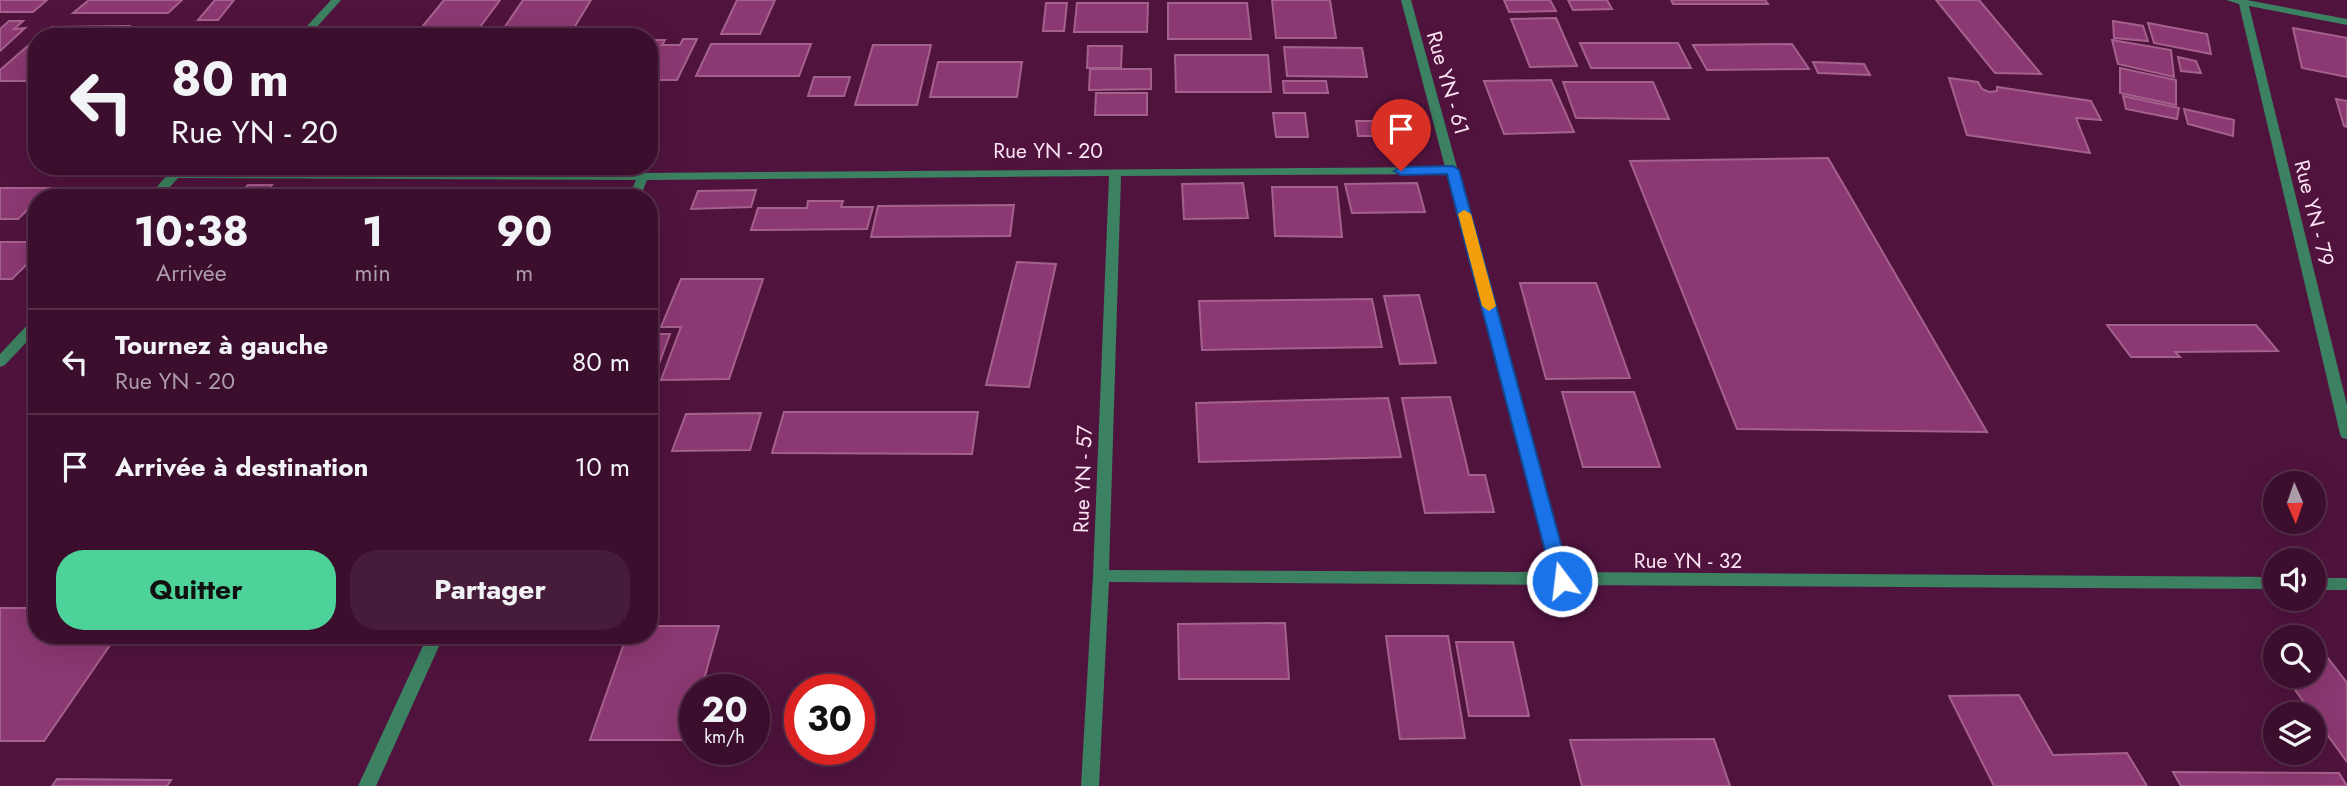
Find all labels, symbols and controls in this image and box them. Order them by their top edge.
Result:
street label: Rue YN - 61 [1419,28,1477,138]
text: 80 m [171,44,289,114]
icon: left [56,56,147,147]
pin [1371,99,1431,171]
text: Rue YN - 20 [171,109,338,155]
icon: arrive [1382,110,1420,148]
street label: Rue YN - 20 [993,136,1103,166]
street label: Rue YN - 79 [2286,157,2342,269]
text: 10:38 [134,201,249,262]
text: 1 [362,201,383,262]
text: 90 [496,201,552,262]
text: Arrivée [156,256,227,290]
text: min [355,256,391,290]
text: m [515,256,533,290]
text: Tournez à gauche [115,326,328,364]
icon: left [56,343,94,381]
text: 80 m [572,343,630,381]
text: Rue YN - 20 [115,364,235,398]
street label: Rue YN - 57 [1066,425,1100,533]
icon: arrive [56,448,94,486]
text: Arrivée à destination [115,448,368,486]
text: 10 m [575,448,630,486]
north arrow [2263,471,2326,534]
map controls [2263,471,2326,765]
position arrow [1525,544,1599,618]
street label: Rue YN - 32 [1634,546,1742,576]
button: sound [2263,548,2326,611]
button: Quitter [56,550,336,630]
button: Partager [350,550,630,630]
button: search [2263,625,2326,688]
speed limit sign: 30 [784,674,875,765]
text: 20 [701,685,748,735]
button: layers [2263,702,2326,765]
text: km/h [704,724,745,750]

